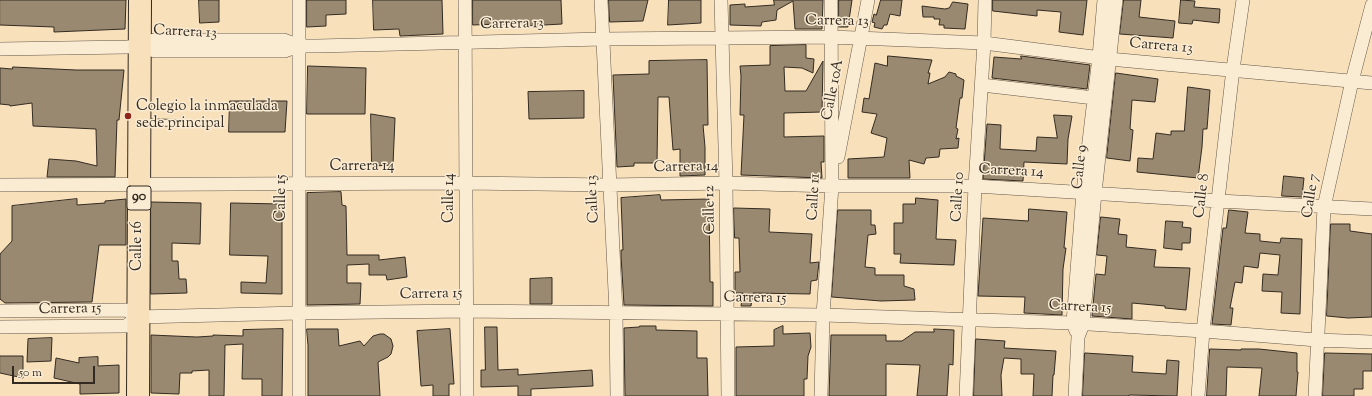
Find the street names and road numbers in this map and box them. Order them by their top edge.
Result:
street label: Carrera 13 [805,12,869,32]
street label: Carrera 13 [480,15,544,35]
street label: Carrera 13 [153,22,217,44]
street label: Carrera 13 [1128,35,1194,59]
street label: Calle 10A [819,58,849,122]
street label: Calle 9 [1070,144,1092,190]
street label: Carrera 14 [329,158,395,176]
street label: Carrera 14 [653,158,719,178]
street label: Carrera 14 [978,161,1044,183]
street label: Calle 10 [949,172,969,222]
street label: Calle 14 [441,173,459,223]
street label: Calle 11 [805,173,825,221]
street label: Calle 8 [1191,173,1215,219]
street label: Calle 7 [1300,173,1324,219]
street label: Calle 15 [273,174,291,222]
street label: Calle 13 [584,174,604,224]
street label: Calle 12 [702,185,720,235]
road number: 90 [127,186,151,210]
street label: Calle 16 [129,221,147,271]
street label: Carrera 15 [399,285,463,305]
street label: Carrera 15 [723,289,787,309]
street label: Carrera 15 [1048,297,1112,319]
street label: Carrera 15 [38,300,102,320]

